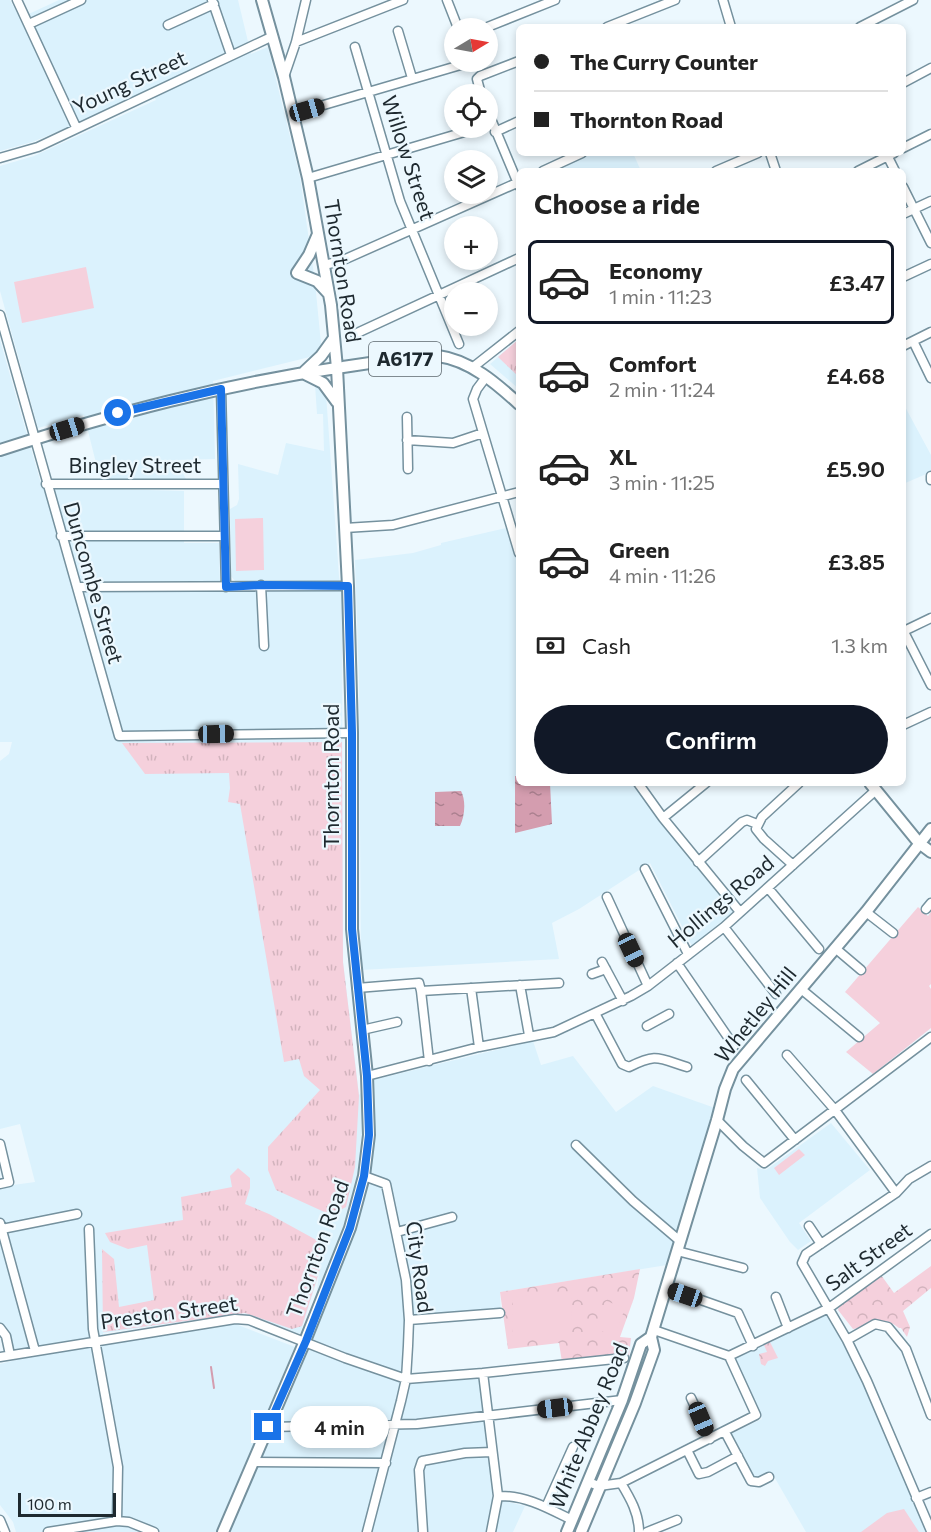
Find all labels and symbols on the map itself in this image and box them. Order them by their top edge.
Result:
north arrow [444,18,498,72]
street label: Young Street [68,44,190,119]
street label: Willow Street [377,92,441,223]
car [287,96,327,124]
street label: Thornton Road [320,197,367,344]
road number: A6177 [369,342,441,376]
route start [104,399,131,426]
car [47,415,87,443]
street label: Bingley Street [69,452,201,477]
street label: Duncombe Street [59,499,130,666]
street label: Thornton Road [318,704,343,848]
car [198,725,234,743]
street label: Hollings Road [662,849,778,952]
car [615,930,647,970]
street label: Whetley Hill [709,961,801,1067]
street label: Thornton Road [280,1176,353,1321]
street label: Salt Street [820,1216,916,1295]
street label: City Road [402,1219,439,1314]
car [665,1281,705,1309]
street label: Preston Street [99,1290,239,1334]
street label: White Abbey Road [543,1339,632,1512]
car [536,1397,574,1419]
car [686,1399,716,1439]
callout: 4 min [289,1406,388,1448]
route end [254,1413,281,1440]
scale bar [18,1490,116,1518]

